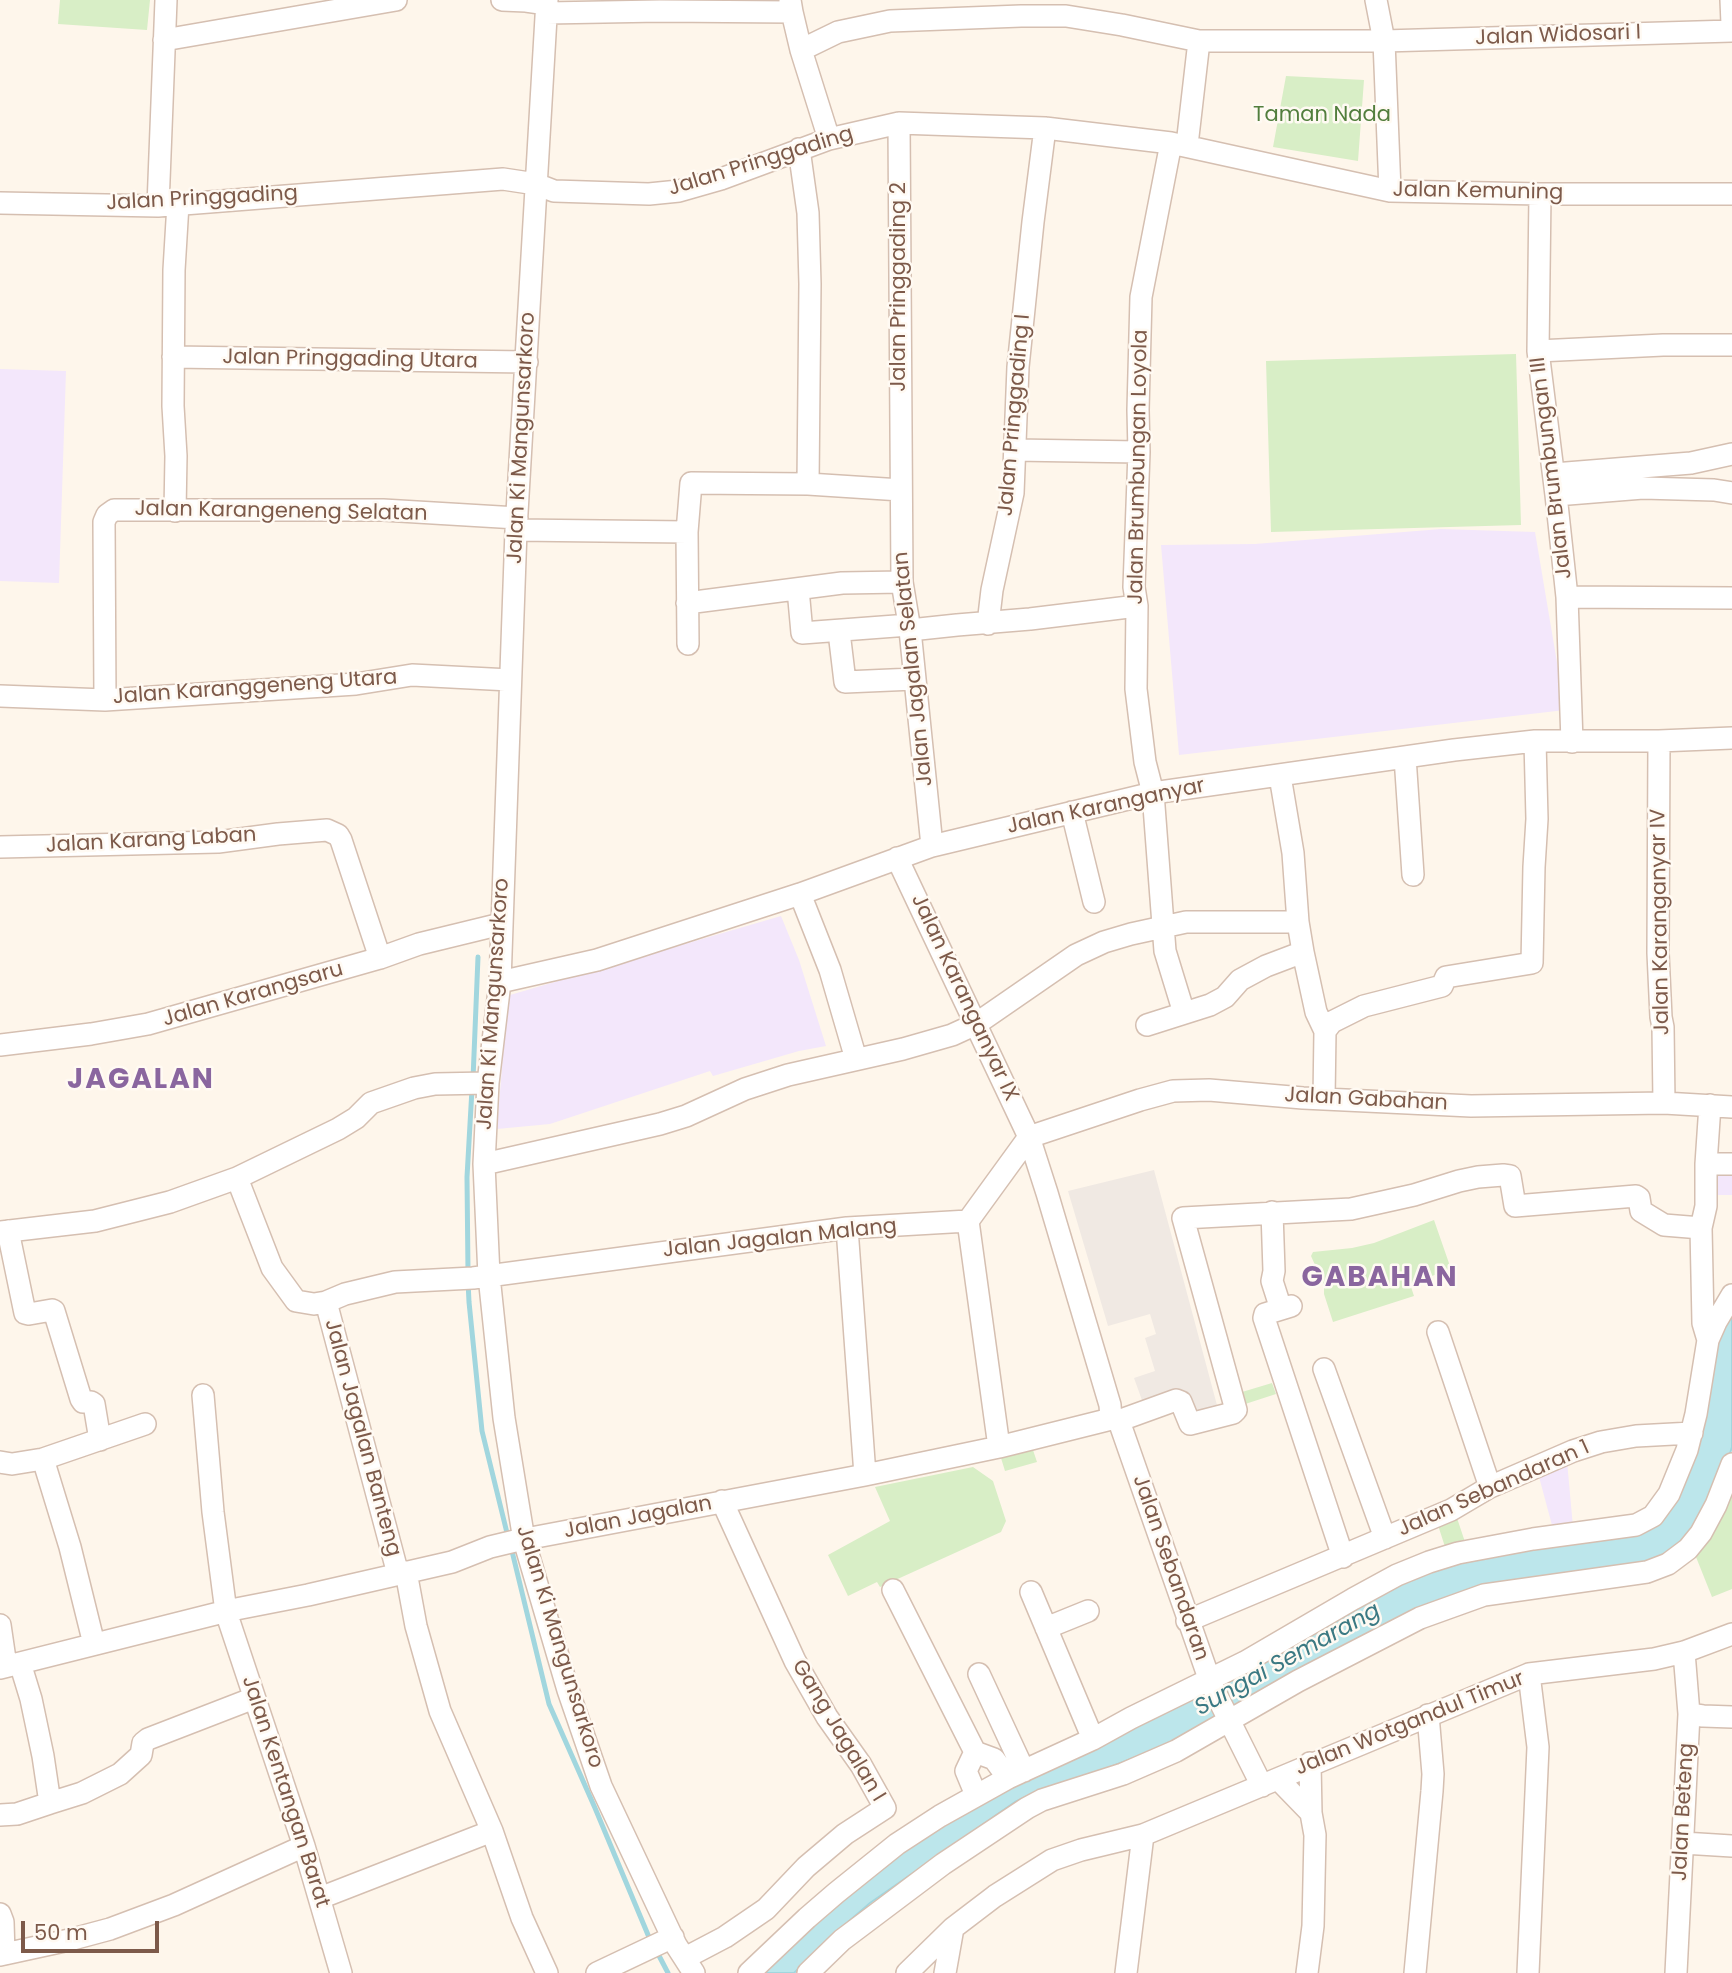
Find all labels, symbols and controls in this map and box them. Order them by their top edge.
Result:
street label: Jalan Widosari I [1475,21,1641,51]
park label: Taman Nada [1253,103,1391,129]
street label: Jalan Pringgading [666,122,856,202]
street label: Jalan Kemuning [1392,178,1564,206]
street label: Jalan Pringgading [106,181,298,217]
street label: Jalan Pringgading 2 [887,182,913,392]
street label: Jalan Ki Mangunsarkoro [503,311,541,565]
street label: Jalan Pringgading I [994,313,1036,517]
street label: Jalan Brumbungan Loyola [1124,329,1154,605]
street label: Jalan Pringgading Utara [222,345,478,375]
street label: Jalan Brumbungan III [1526,356,1578,580]
street label: Jalan Karangeneng Selatan [134,497,428,527]
street label: Jalan Jagalan Selatan [889,550,939,788]
street label: Jalan Karanggeneng Utara [112,665,398,711]
street label: Jalan Karanganyar [1005,774,1207,840]
street label: Jalan Karanganyar IV [1646,808,1676,1036]
street label: Jalan Karang Laban [45,823,257,859]
street label: Jalan Ki Mangunsarkoro [473,877,515,1131]
street label: Jalan Karanganyar IX [905,890,1023,1106]
street label: Jalan Karangsaru [160,957,346,1033]
district label: JAGALAN [68,1064,214,1098]
street label: Jalan Gabahan [1284,1083,1448,1117]
street label: Jalan Jagalan Malang [662,1214,898,1264]
district label: GABAHAN [1302,1262,1458,1296]
street label: Jalan Jagalan Banteng [318,1317,406,1559]
street label: Jalan Sebandaran 1 [1394,1435,1594,1543]
street label: Jalan Sebandaran [1126,1472,1214,1664]
street label: Jalan Jagalan [562,1491,714,1545]
street label: Jalan Ki Mangunsarkoro [510,1523,608,1771]
water label: Sungai Semarang [1190,1598,1386,1722]
street label: Gang Jagalan I [786,1655,890,1807]
street label: Jalan Wotgandul Timur [1292,1666,1528,1782]
street label: Jalan Kentangan Barat [236,1673,334,1911]
street label: Jalan Beteng [1668,1742,1700,1882]
scale bar [24,1906,163,1950]
text: 50 m [34,1918,88,1947]

